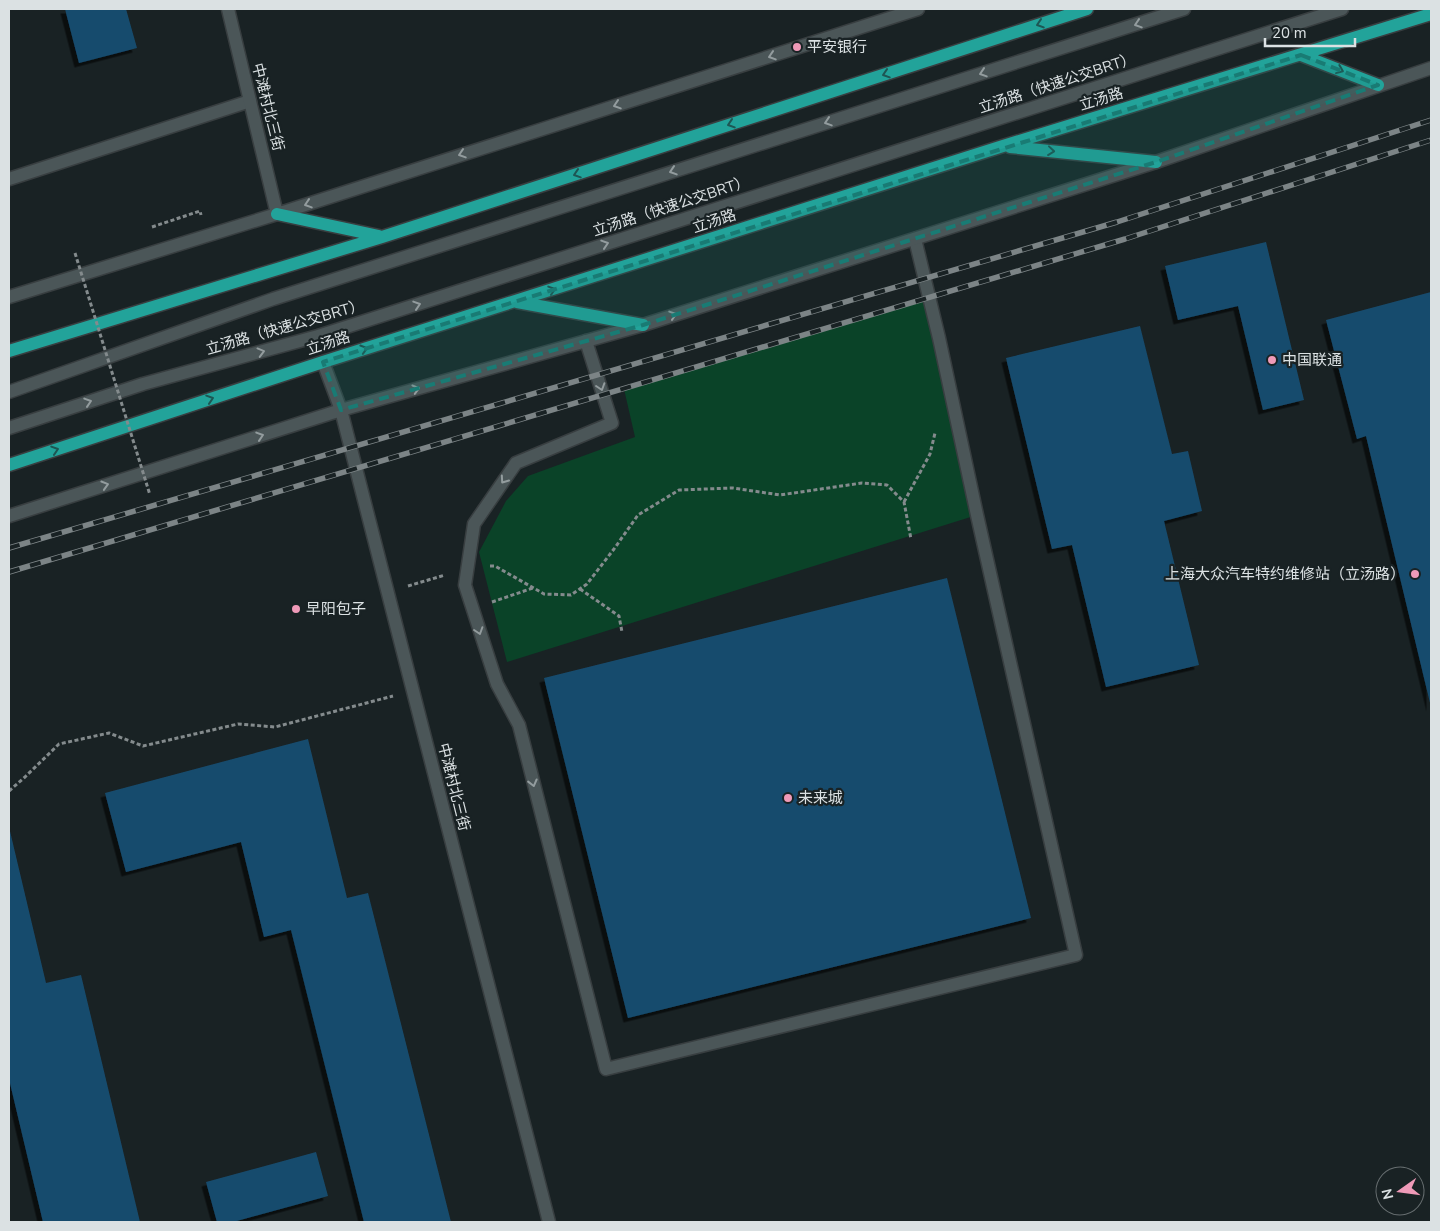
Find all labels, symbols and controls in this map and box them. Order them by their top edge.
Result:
scale bar [1265,15,1355,47]
one-way arrow [1037,18,1045,28]
one-way arrow [1134,18,1142,28]
text: 20 m [1272,23,1307,43]
place label: 平安银行 [807,37,867,57]
marker: 平安银行 [791,41,803,53]
street label: 立汤路（快速公交BRT） [976,49,1138,117]
one-way arrow [768,50,777,60]
street label: 中滩村北三街 [247,61,289,153]
one-way arrow [1335,64,1344,74]
one-way arrow [979,67,987,77]
one-way arrow [882,68,891,78]
street label: 立汤路 [1077,84,1125,114]
one-way arrow [613,99,622,109]
one-way arrow [824,116,833,126]
one-way arrow [728,118,736,128]
one-way arrow [1047,145,1055,156]
one-way arrow [459,149,467,159]
one-way arrow [669,166,678,176]
one-way arrow [573,168,581,178]
street label: 立汤路（快速公交BRT） [590,172,752,240]
one-way arrow [304,198,312,208]
street label: 立汤路 [690,205,738,237]
one-way arrow [600,240,608,250]
one-way arrow [548,285,556,295]
street label: 立汤路（快速公交BRT） [204,296,366,358]
one-way arrow [412,300,420,310]
one-way arrow [668,311,676,321]
street label: 立汤路 [304,327,352,359]
one-way arrow [359,345,368,355]
one-way arrow [257,347,265,357]
place label: 中国联通 [1282,350,1342,370]
marker: 中国联通 [1266,354,1278,366]
one-way arrow [595,382,605,391]
one-way arrow [411,384,419,394]
one-way arrow [205,395,213,405]
one-way arrow [84,398,92,408]
one-way arrow [256,432,264,442]
one-way arrow [50,445,59,455]
one-way arrow [501,475,510,484]
one-way arrow [101,481,109,491]
place label: 上海大众汽车特约维修站（立汤路） [1165,564,1405,584]
marker: 上海大众汽车特约维修站（立汤路） [1409,568,1421,580]
place label: 早阳包子 [306,599,366,619]
marker: 早阳包子 [290,603,302,615]
one-way arrow [474,626,484,634]
street label: 中滩村北三街 [433,741,475,833]
one-way arrow [527,779,538,788]
place label: 未来城 [798,788,843,808]
marker: 未来城 [782,792,794,804]
north arrow [1375,1166,1425,1216]
text: N [1377,1187,1398,1201]

